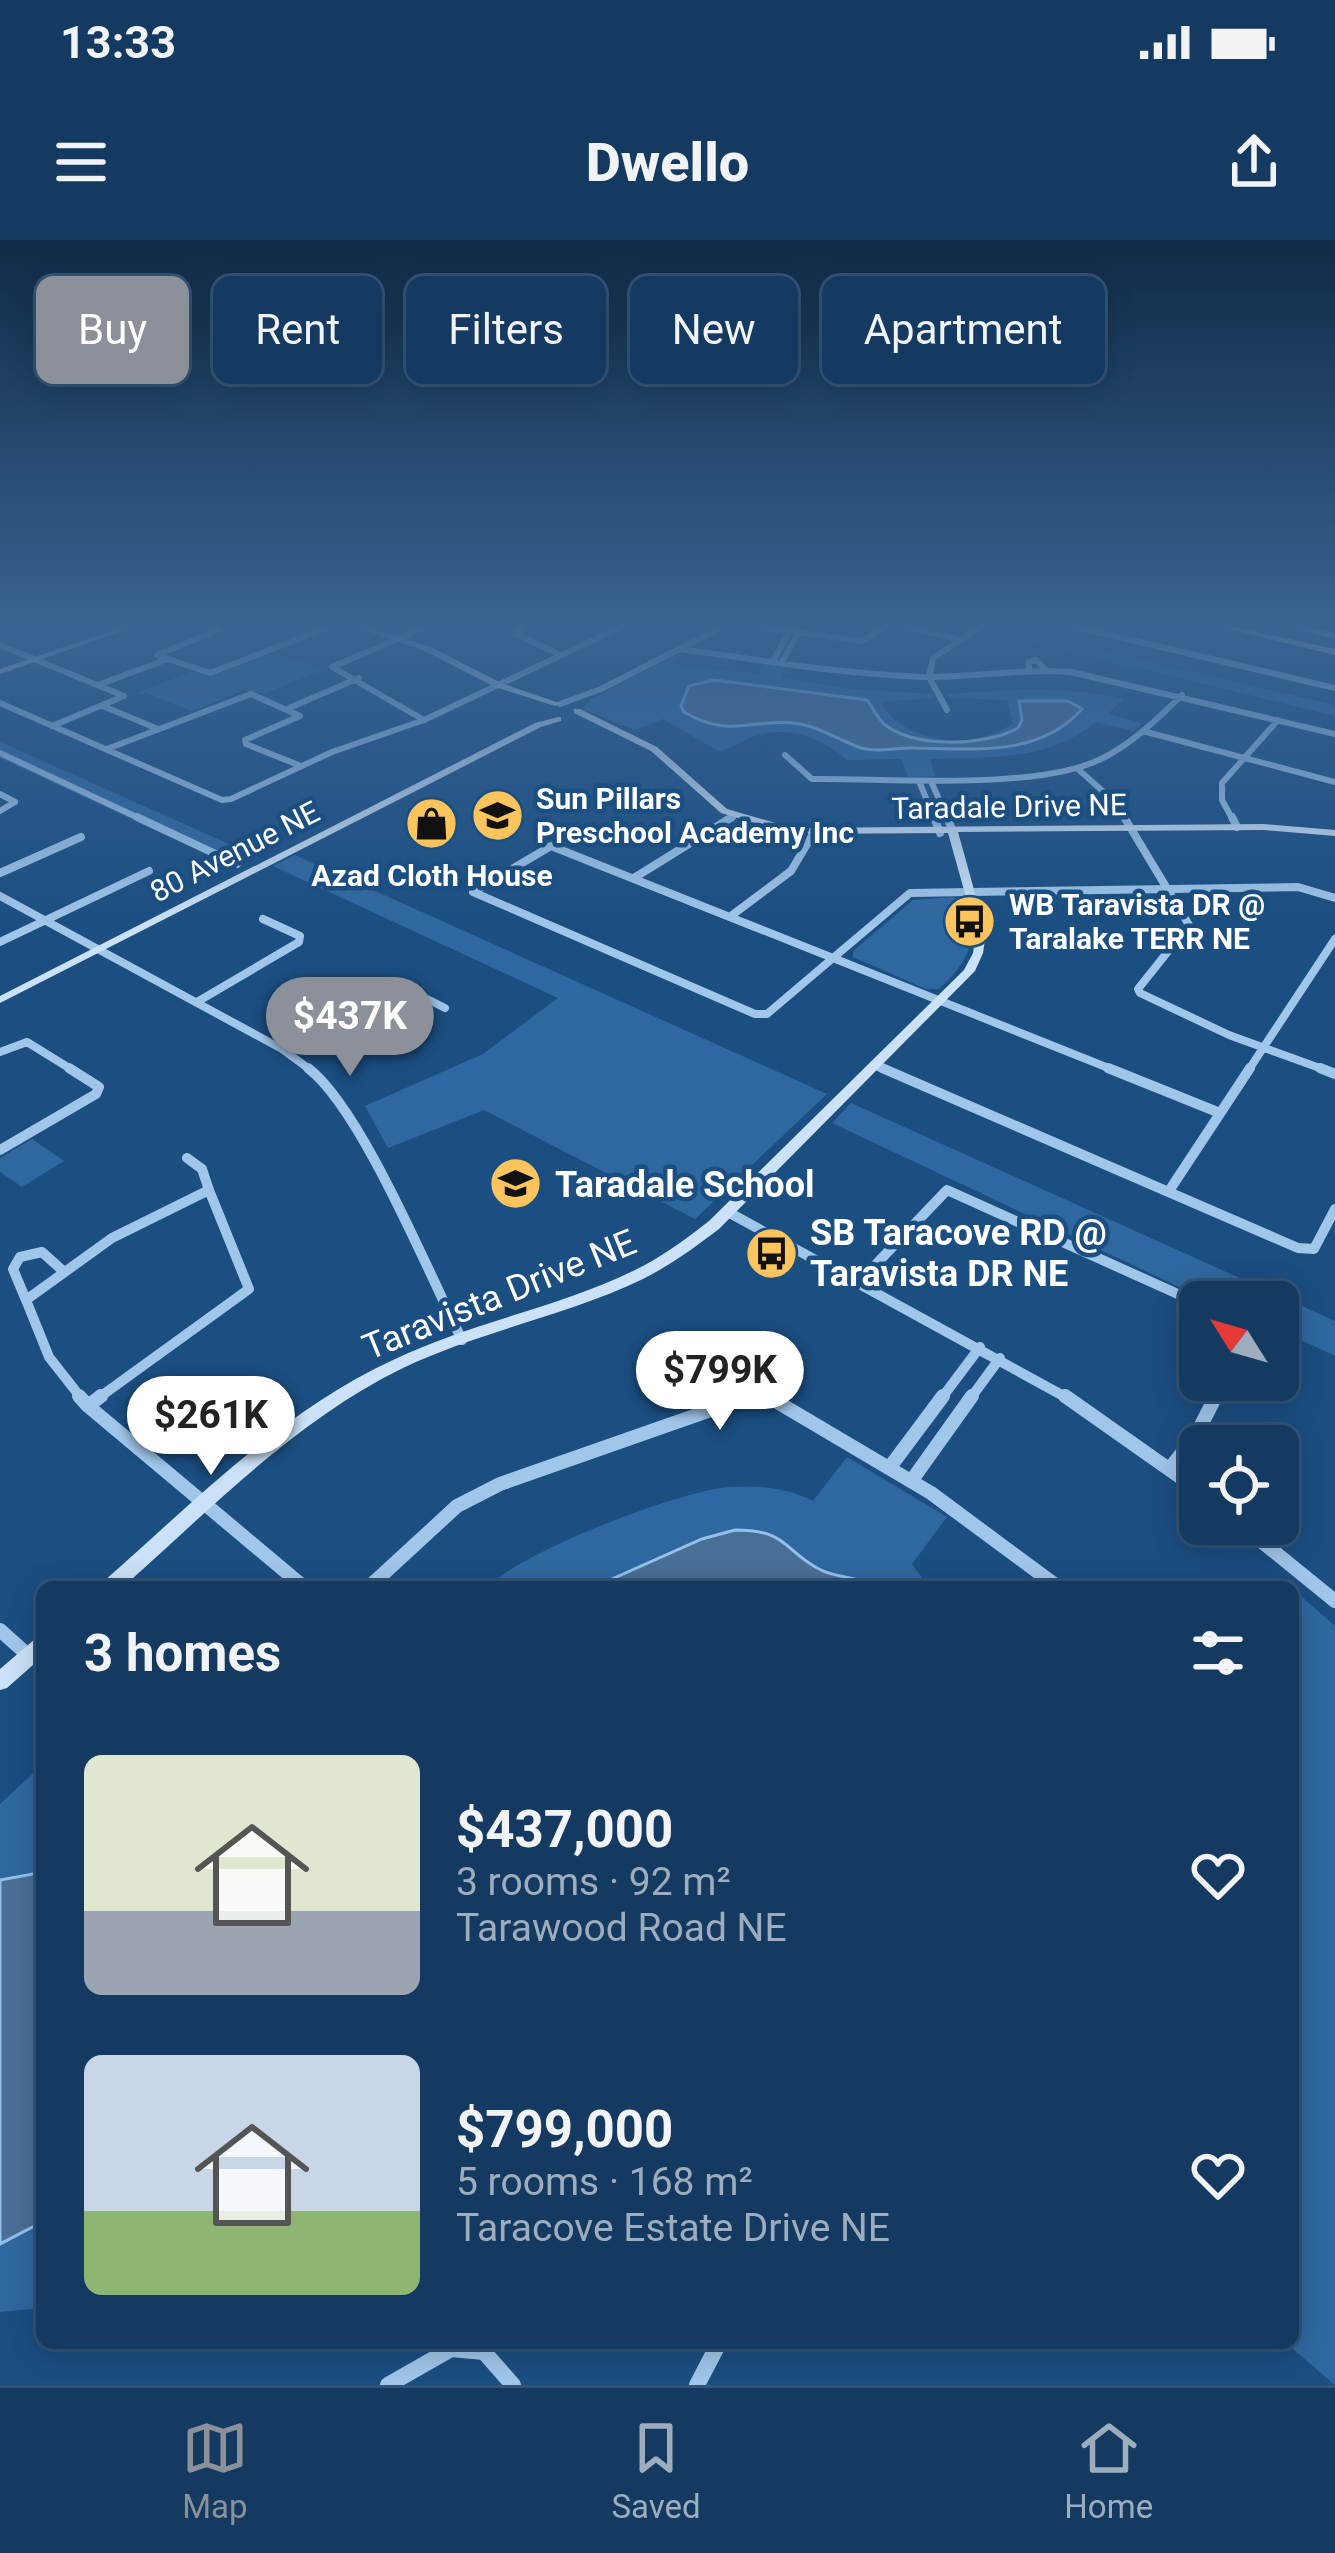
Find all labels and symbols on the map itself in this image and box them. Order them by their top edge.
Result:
place label: Sun Pillars Preschool Academy Inc [536,781,854,850]
street label: Taradale Drive NE [891,787,1127,826]
school or university icon: Sun Pillars Preschool Academy Inc [469,788,525,844]
street label: 80 Avenue NE [144,794,325,909]
shop icon: Azad Cloth House [404,796,460,852]
place label: Azad Cloth House [311,858,553,893]
place label: WB Taravista DR @ Taralake TERR NE [1009,887,1265,956]
bus stop icon: WB Taravista DR @ Taralake TERR NE [942,894,998,950]
pin: $437K [266,977,434,1079]
school or university icon: Taradale School [488,1156,544,1212]
place label: Taradale School [555,1164,815,1206]
place label: SB Taracove RD @ Taravista DR NE [810,1212,1107,1295]
street label: Taravista Drive NE [357,1221,642,1369]
bus stop icon: SB Taracove RD @ Taravista DR NE [743,1225,799,1281]
north arrow [1179,1281,1299,1401]
pin: $799K [636,1331,804,1433]
pin: $261K [127,1376,295,1478]

